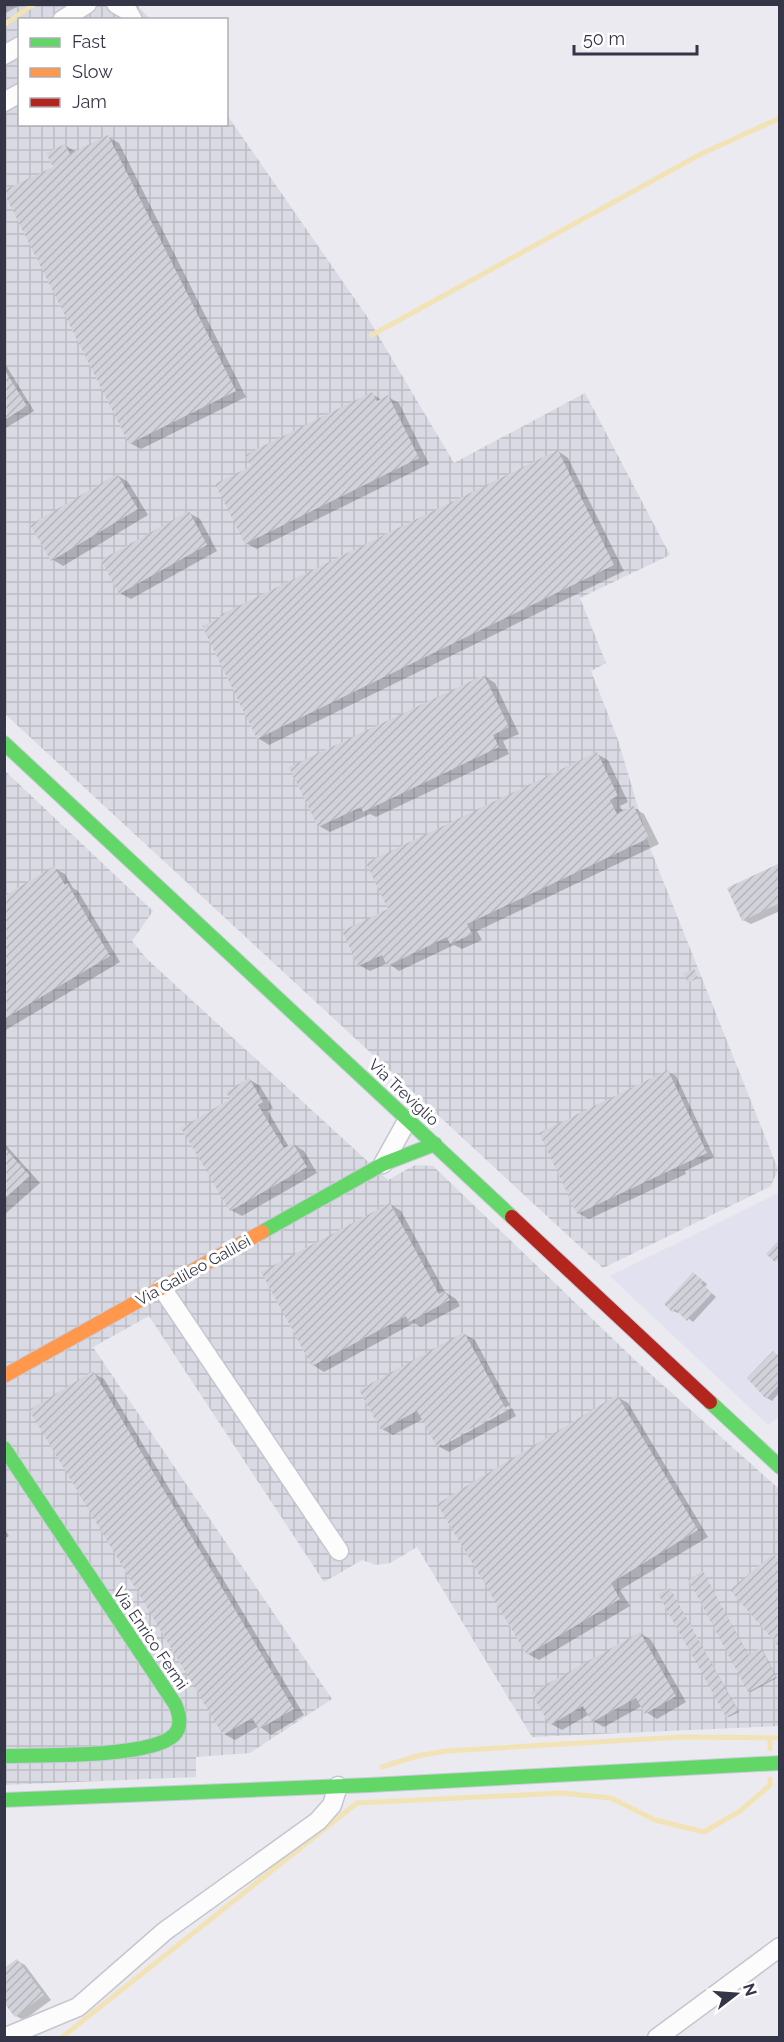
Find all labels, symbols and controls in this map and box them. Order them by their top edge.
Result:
legend [18,18,228,126]
scale bar [574,18,697,56]
text: 50 m [583,28,625,49]
text: Fast [72,31,106,52]
text: Slow [72,61,113,82]
text: Jam [72,91,107,112]
street label: Via Treviglio [365,1055,443,1130]
street label: Via Galileo Galilei [133,1231,254,1310]
street label: Via Enrico Fermi [109,1583,192,1693]
north arrow [706,1964,766,2024]
text: N [739,1981,761,1998]

